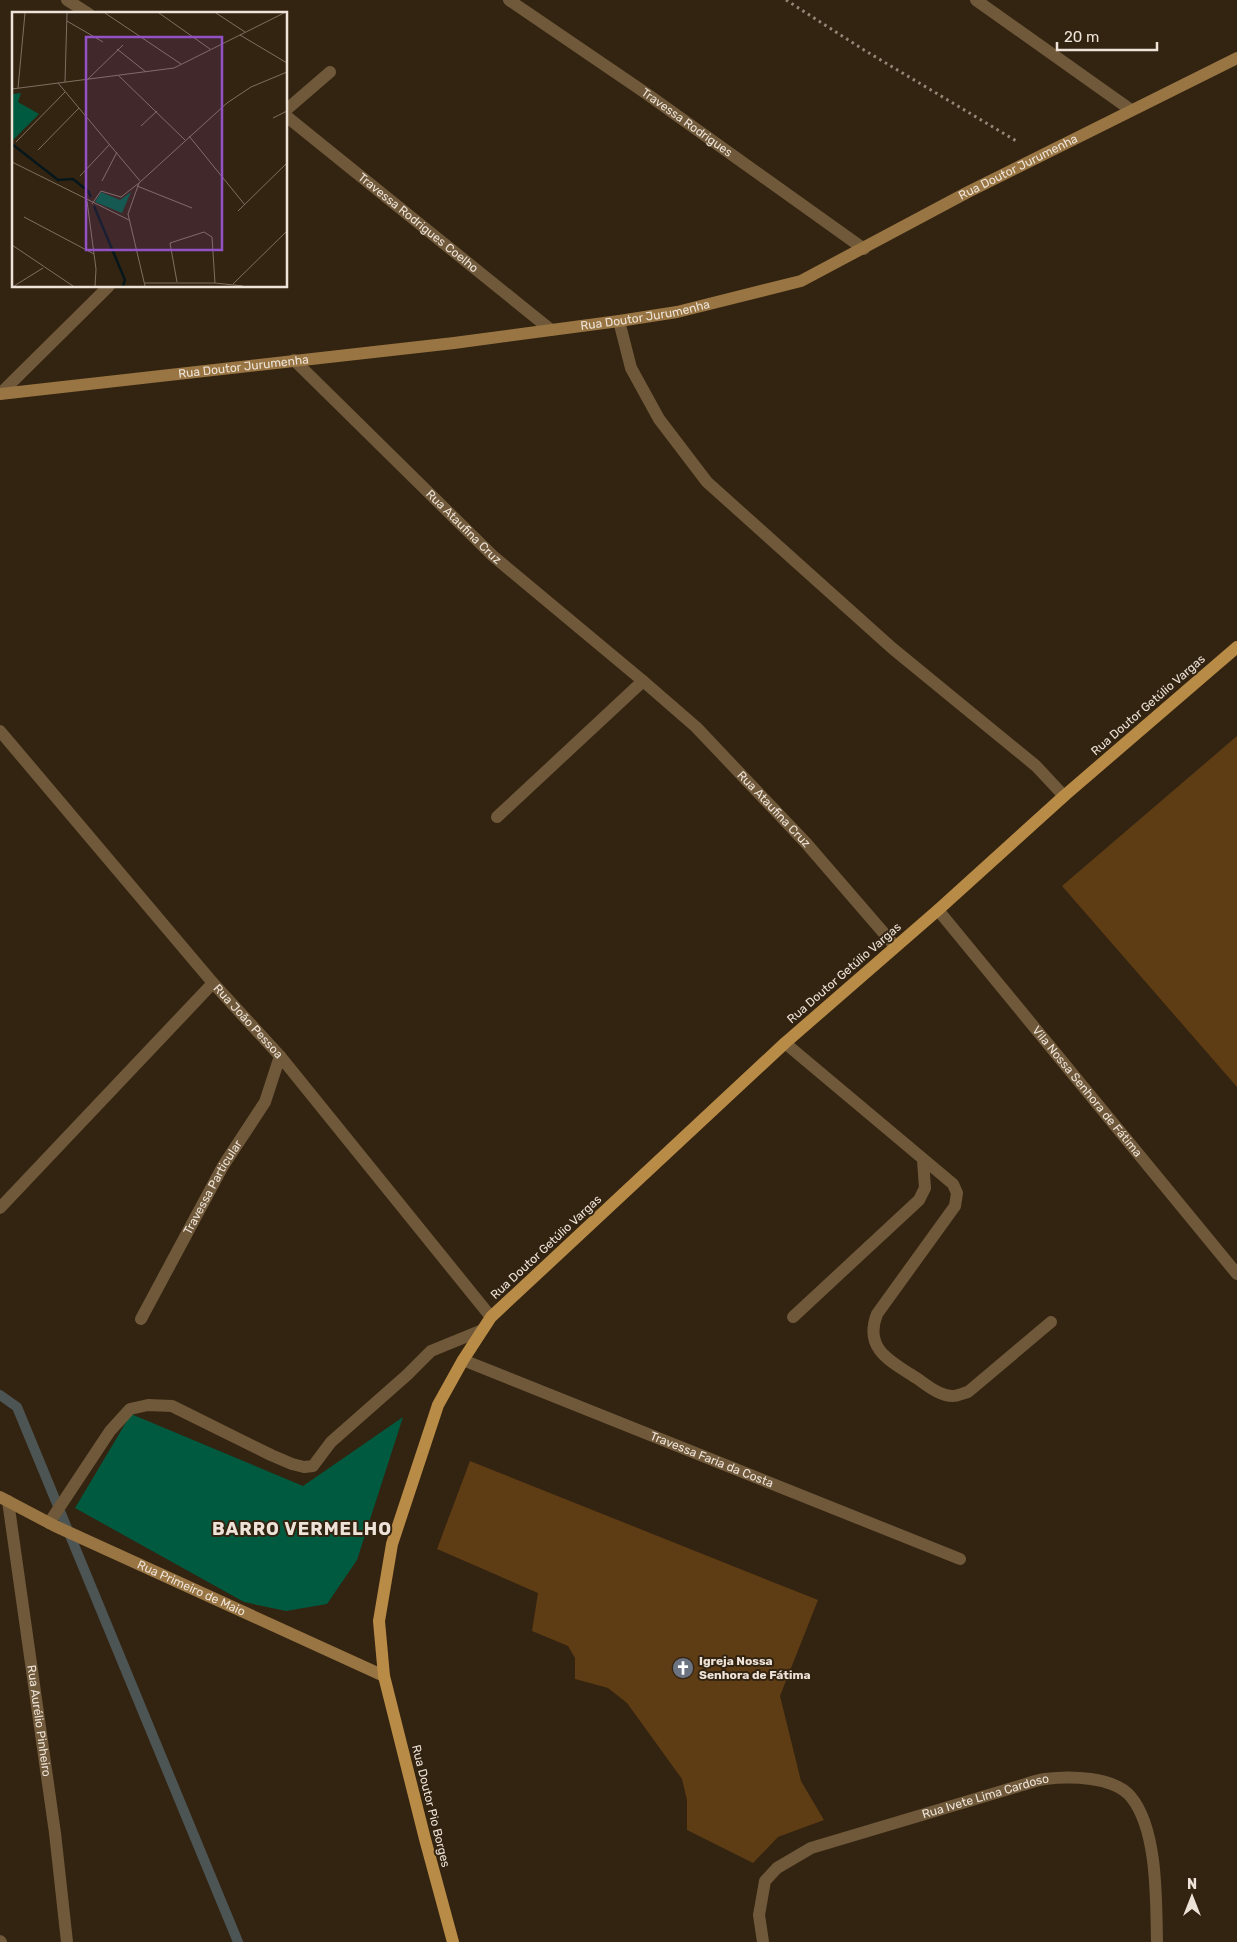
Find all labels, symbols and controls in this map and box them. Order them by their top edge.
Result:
inset map [12,12,288,288]
scale bar [1057,20,1157,52]
text: 20 m [1064,28,1099,46]
street label: Travessa Rodrigues [639,85,735,160]
street label: Rua Doutor Jurumenha [956,132,1080,203]
street label: Travessa Rodrigues Coelho [355,170,481,276]
street label: Rua Doutor Jurumenha [580,297,711,333]
street label: Rua Doutor Jurumenha [178,352,309,381]
street label: Rua Ataufina Cruz [423,487,504,567]
street label: Rua Doutor Getúlio Vargas [1088,652,1208,758]
street label: Rua Ataufina Cruz [734,768,814,850]
street label: Rua Doutor Getúlio Vargas [784,920,904,1026]
street label: Rua João Pessoa [211,981,286,1061]
street label: Vila Nossa Senhora de Fátima [1029,1023,1145,1160]
street label: Travessa Particular [181,1137,245,1237]
street label: Rua Doutor Getúlio Vargas [488,1192,604,1302]
street label: Travessa Faria da Costa [648,1429,775,1491]
district label: BARRO VERMELHO [212,1518,392,1540]
street label: Rua Primeiro de Maio [135,1557,248,1619]
place label: Igreja Nossa Senhora de Fátima [699,1654,810,1682]
church icon: Igreja Nossa Senhora de Fátima [671,1656,695,1680]
street label: Rua Aurélio Pinheiro [24,1664,54,1778]
street label: Rua Doutor Pio Borges [409,1743,453,1869]
street label: Rua Ivete Lima Cardoso [920,1772,1050,1821]
north arrow [1167,1872,1217,1922]
text: N [1187,1876,1197,1893]

